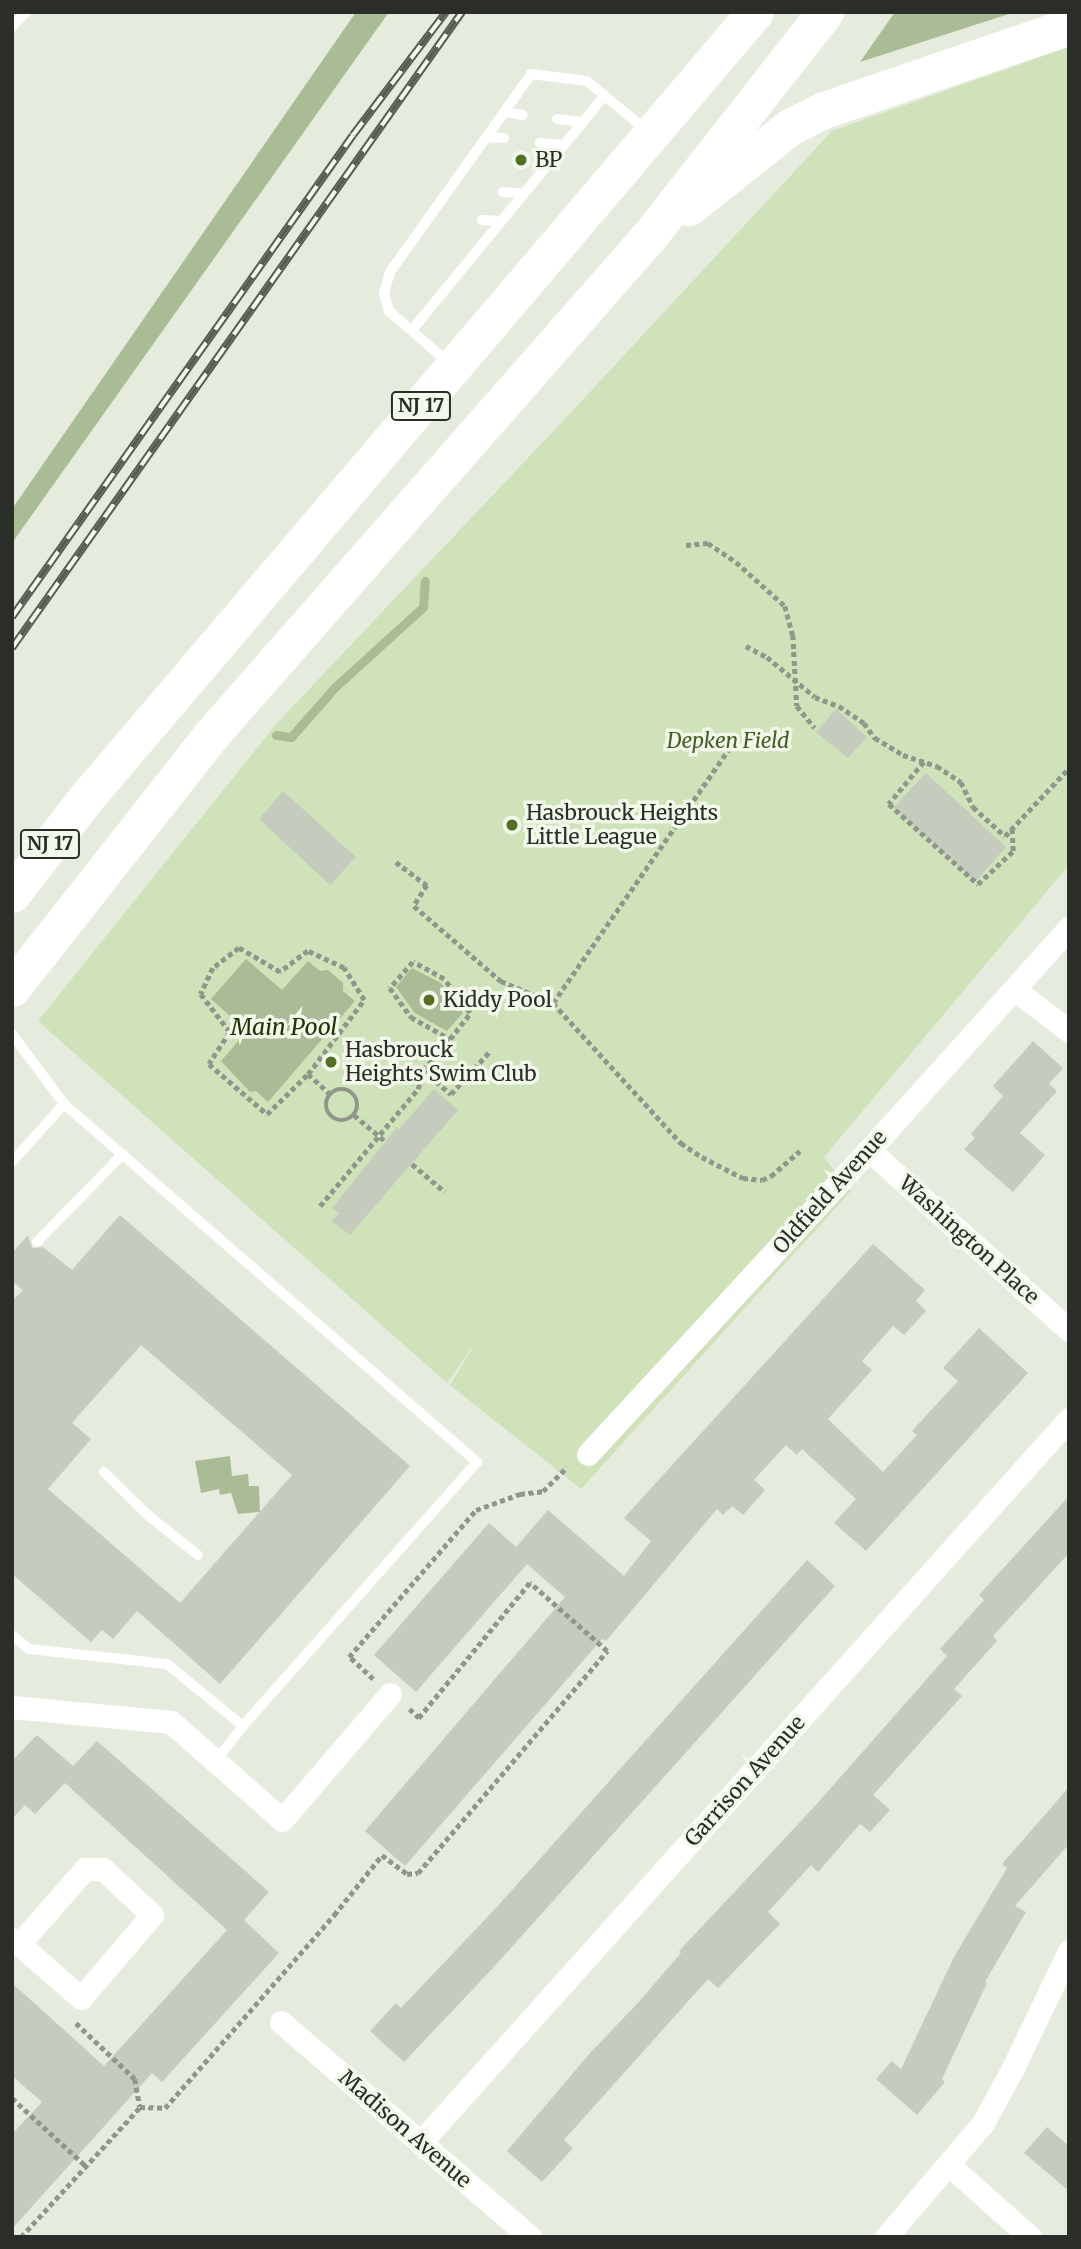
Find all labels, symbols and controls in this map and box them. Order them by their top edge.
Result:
place label: BP [535,147,562,173]
marker: BP [513,152,529,168]
road number: NJ 17 [390,390,452,422]
park label: Depken Field [667,728,789,754]
place label: Hasbrouck Heights Little League [526,800,718,850]
marker: Hasbrouck Heights Little League [504,817,520,833]
road number: NJ 17 [19,828,82,860]
place label: Kiddy Pool [443,987,552,1013]
marker: Kiddy Pool [421,992,437,1008]
water label: Main Pool [231,1013,337,1041]
place label: Hasbrouck Heights Swim Club [345,1037,537,1087]
marker: Hasbrouck Heights Swim Club [323,1054,339,1070]
street label: Oldfield Avenue [768,1125,892,1259]
street label: Washington Place [894,1170,1044,1310]
street label: Garrison Avenue [680,1710,810,1852]
street label: Madison Avenue [334,2065,476,2193]

